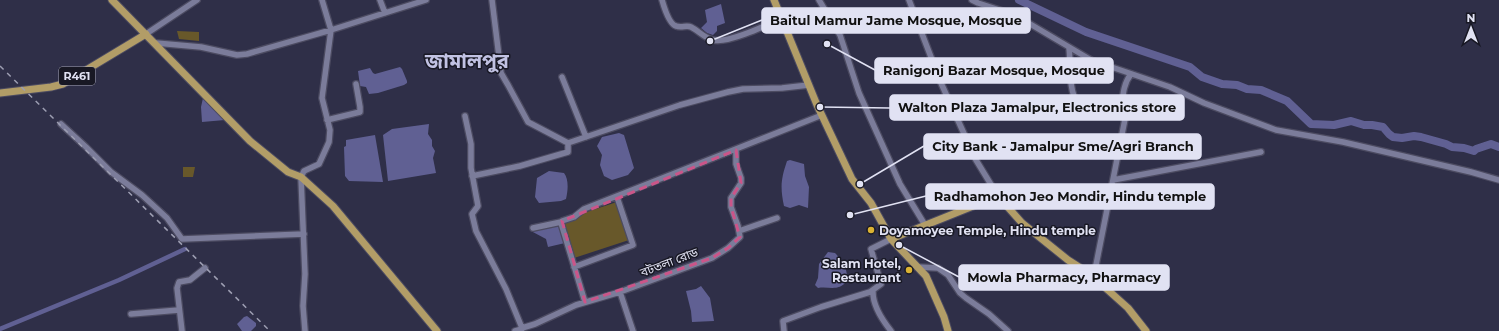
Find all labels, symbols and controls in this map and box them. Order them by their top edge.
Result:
callout: Baitul Mamur Jame Mosque, Mosque [762,8,1030,33]
north arrow [1451,8,1491,48]
text: N [1467,11,1475,25]
text: Baitul Mamur Jame Mosque, Mosque [770,12,1022,28]
district label: জামালপুর [424,49,510,73]
callout: Ranigonj Bazar Mosque, Mosque [875,58,1113,83]
text: Ranigonj Bazar Mosque, Mosque [883,62,1105,78]
road number: R461 [59,67,95,85]
callout: Walton Plaza Jamalpur, Electronics store [890,95,1184,120]
text: Walton Plaza Jamalpur, Electronics store [898,99,1176,115]
callout: City Bank - Jamalpur Sme/Agri Branch [924,134,1201,159]
text: City Bank - Jamalpur Sme/Agri Branch [932,138,1194,154]
callout: Radhamohon Jeo Mondir, Hindu temple [926,184,1214,209]
text: Radhamohon Jeo Mondir, Hindu temple [934,188,1206,204]
place label: Doyamoyee Temple, Hindu temple [879,223,1096,238]
marker: Doyamoyee Temple, Hindu temple [866,225,876,235]
street label: বটতলা রোড [637,244,700,280]
place label: Salam Hotel, Restaurant [822,256,902,285]
marker: Salam Hotel, Restaurant [904,265,914,275]
callout: Mowla Pharmacy, Pharmacy [959,265,1169,290]
text: Mowla Pharmacy, Pharmacy [967,269,1161,285]

